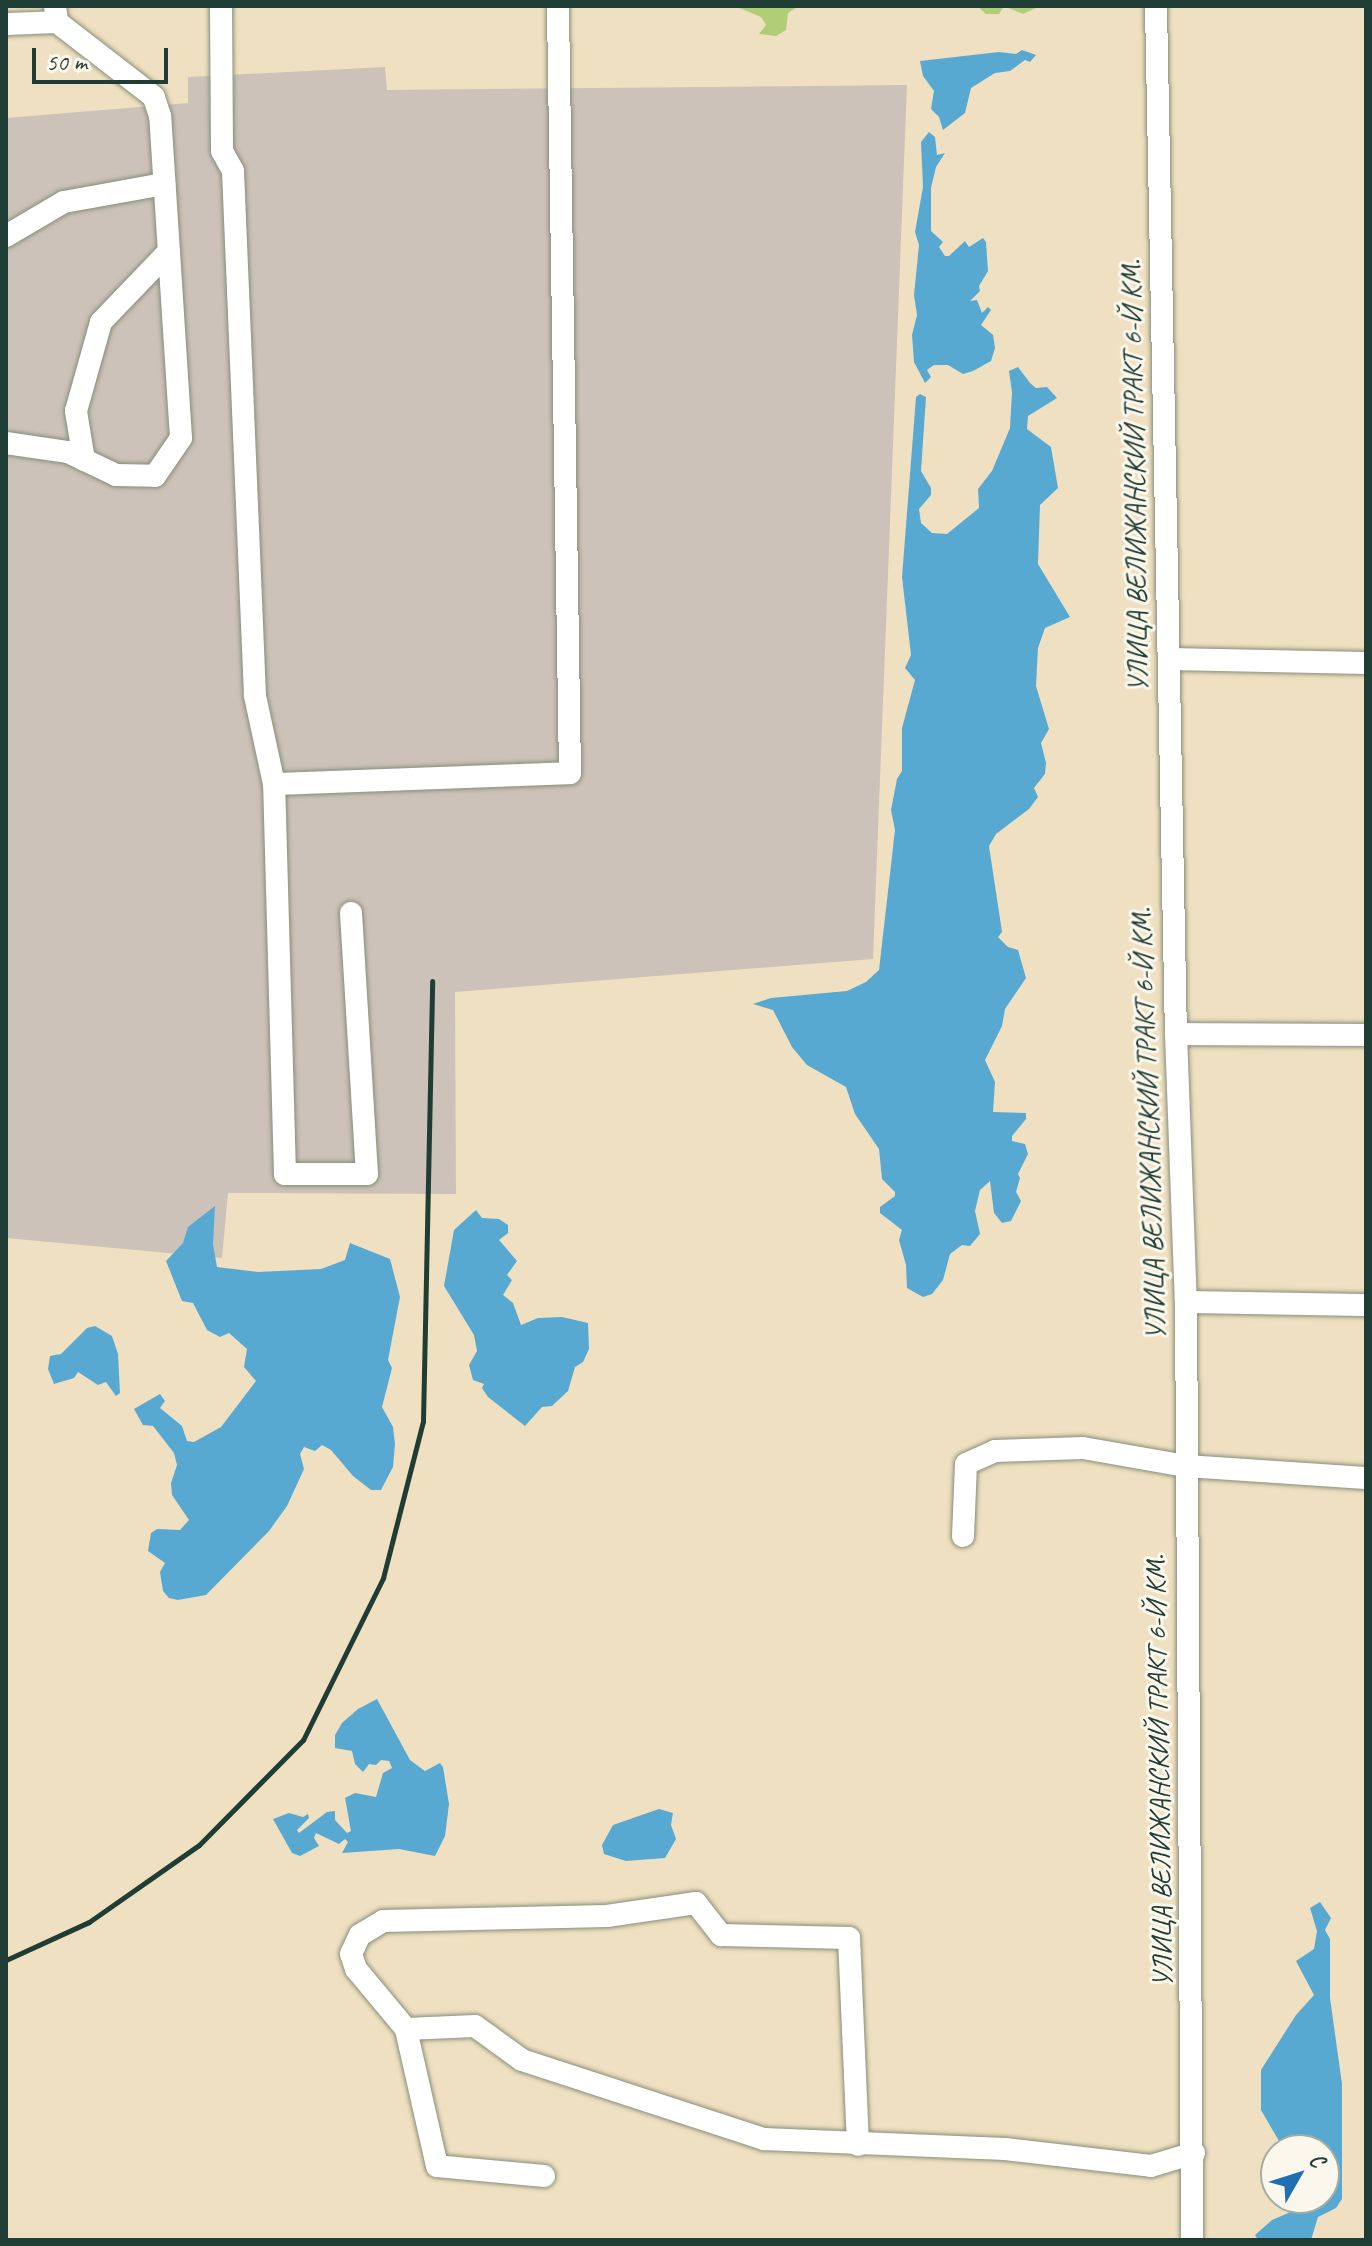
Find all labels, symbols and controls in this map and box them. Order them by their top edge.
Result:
scale bar [36,32,172,82]
text: 50 m [46,47,87,77]
street label: УЛИЦА ВЕЛИЖАНСКИЙ ТРАКТ 6-Й КМ. [1114,258,1156,694]
street label: УЛИЦА ВЕЛИЖАНСКИЙ ТРАКТ 6-Й КМ. [1125,906,1173,1342]
street label: УЛИЦА ВЕЛИЖАНСКИЙ ТРАКТ 6-Й КМ. [1138,1553,1180,1989]
north arrow [1260,2134,1340,2214]
text: С [1303,2147,1331,2173]

